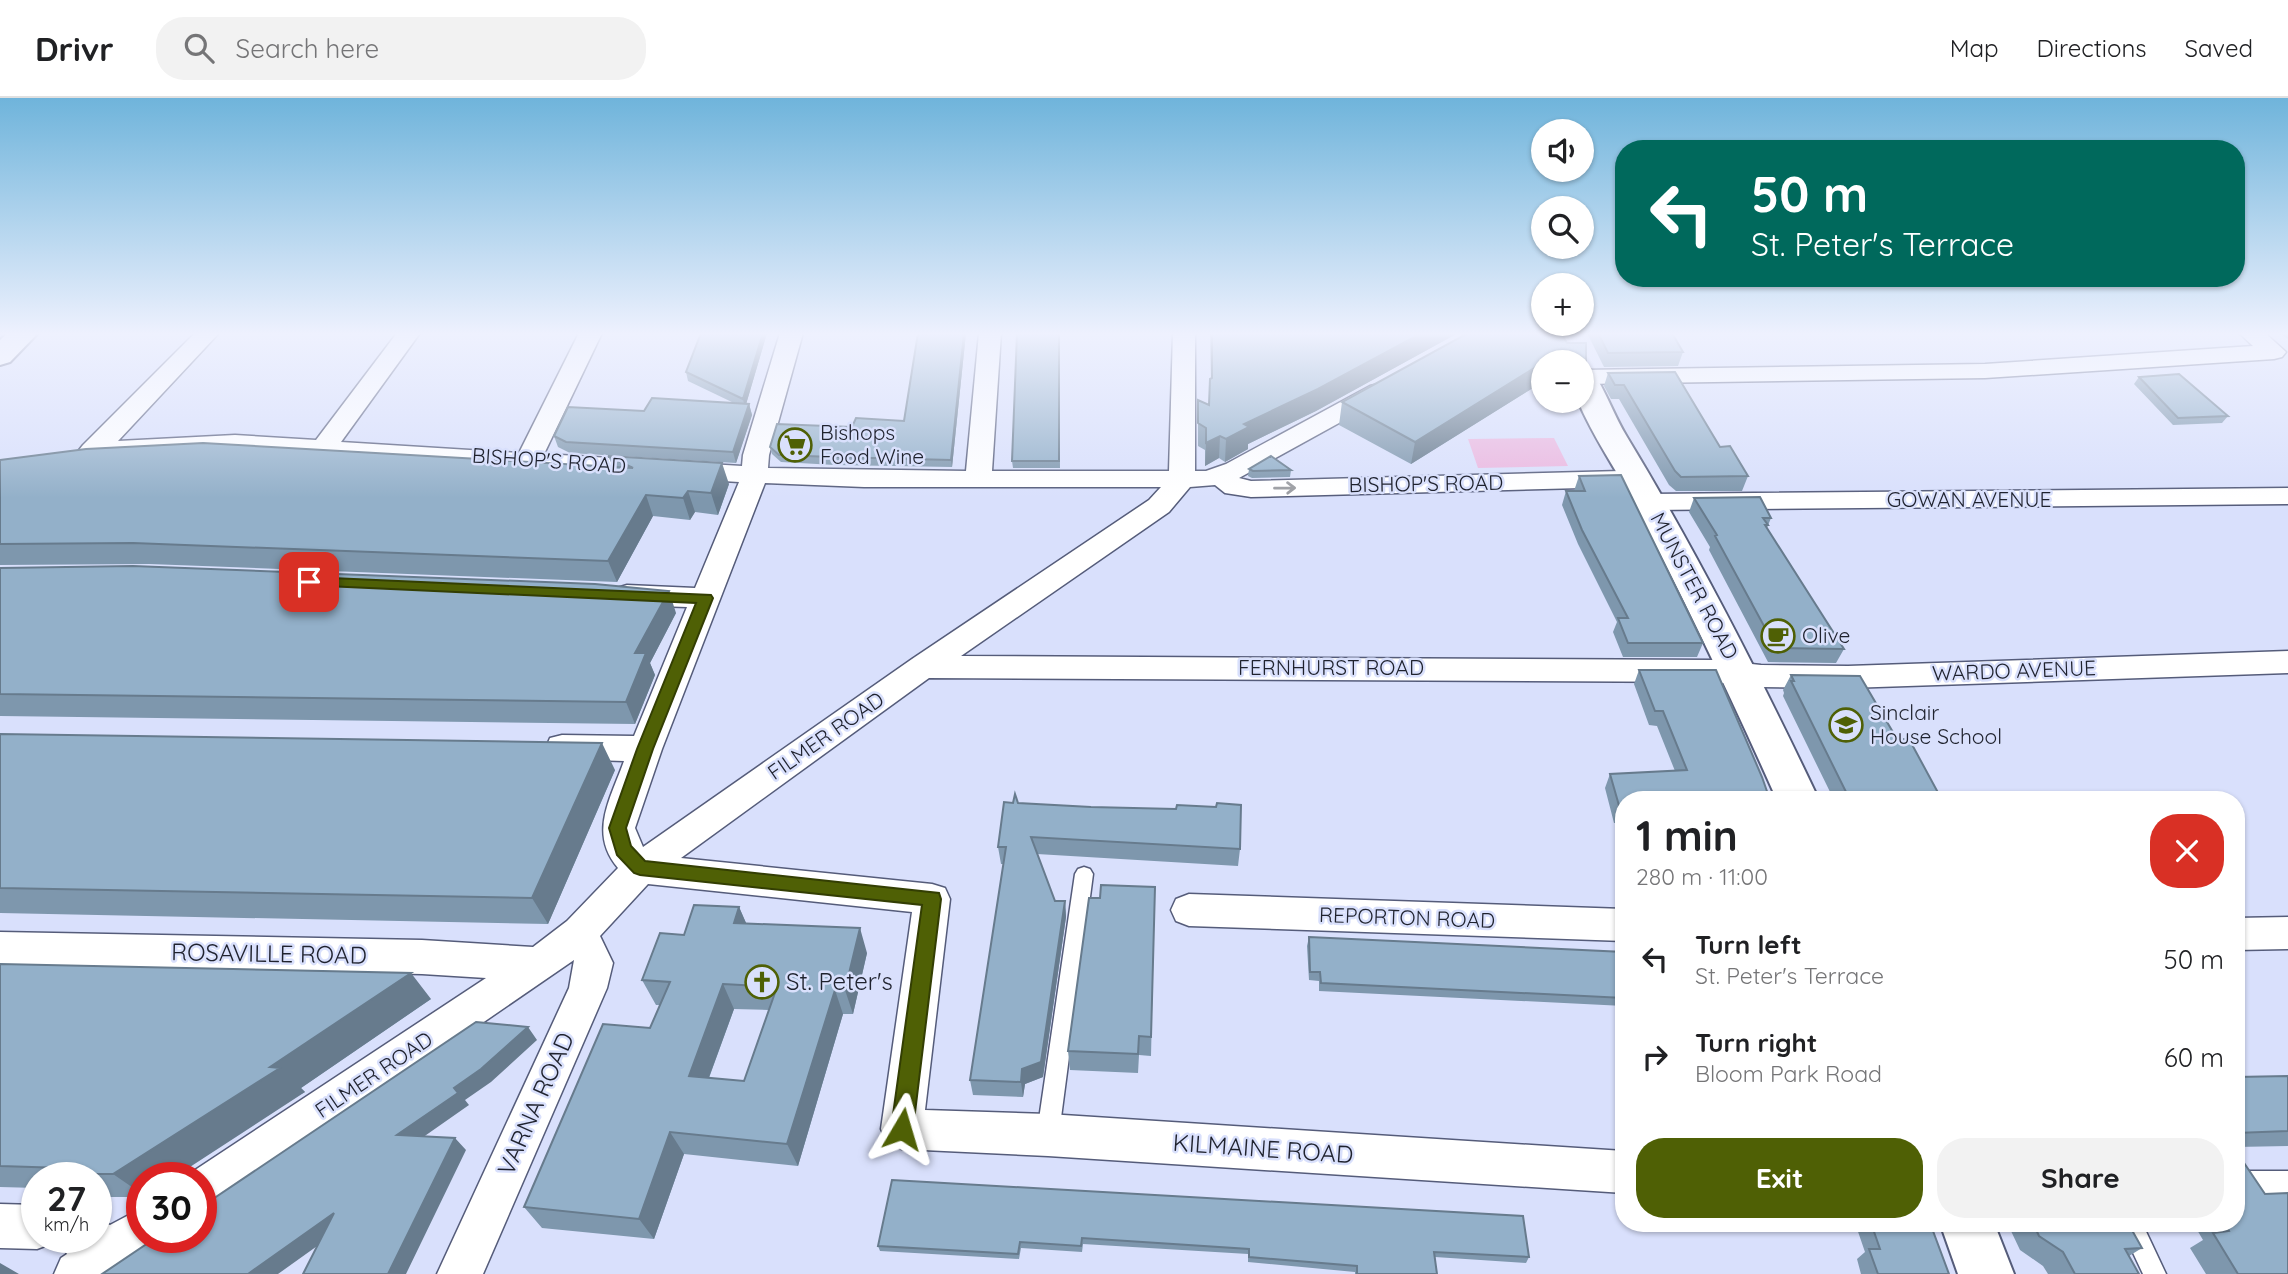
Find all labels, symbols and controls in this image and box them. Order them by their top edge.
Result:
search box [156,17,646,80]
text: Drivr [35,28,114,69]
icon: search [180,29,218,67]
text: Search here [236,32,379,65]
text: Map [1950,33,1999,63]
text: Directions [2037,33,2147,63]
text: Saved [2185,33,2253,63]
map controls [1531,119,1594,413]
button: sound [1531,119,1594,182]
text: 50 m [1751,163,1868,224]
icon: left [1636,168,1727,259]
button: search [1531,196,1594,259]
text: St. Peter's Terrace [1751,224,2014,264]
button: + [1531,273,1594,336]
button: − [1531,350,1594,413]
place label: Bishops Food Wine [820,419,924,469]
supermarket icon: Bishops Food Wine [776,426,814,464]
street label: BISHOP'S ROAD [471,442,627,478]
street label: BISHOP'S ROAD [1348,469,1503,497]
one-way arrow [1273,481,1296,494]
street label: GOWAN AVENUE [1887,486,2051,512]
street label: MUNSTER ROAD [1645,508,1744,663]
pin [279,552,339,612]
icon: arrive [290,563,328,601]
cafe icon: Olive [1759,617,1797,655]
place label: Olive [1802,622,1850,648]
street label: FERNHURST ROAD [1238,654,1424,680]
street label: WARDO AVENUE [1931,654,2096,686]
street label: FILMER ROAD [762,686,889,785]
place label: Sinclair House School [1870,699,2002,749]
school or university icon: Sinclair House School [1827,706,1865,744]
text: 1 min [1636,809,1738,862]
button: close [2150,814,2224,888]
text: 280 m · 11:00 [1636,862,1768,891]
street label: REPORTON ROAD [1319,901,1496,933]
text: Turn left [1695,928,1802,961]
street label: ROSAVILLE ROAD [171,936,367,970]
icon: left [1636,940,1674,978]
text: 50 m [2164,943,2224,976]
text: St. Peter's Terrace [1695,961,1884,990]
church icon: St. Peter's [743,963,781,1001]
place label: St. Peter's [786,966,893,996]
street label: FILMER ROAD [310,1025,437,1123]
text: Turn right [1695,1026,1817,1059]
street label: VARNA ROAD [490,1028,580,1180]
icon: right [1636,1038,1674,1076]
text: 60 m [2164,1041,2224,1074]
text: Bloom Park Road [1695,1059,1882,1088]
position arrow [865,1092,939,1166]
street label: KILMAINE ROAD [1172,1127,1354,1169]
button: Exit [1636,1138,1923,1218]
button: Share [1937,1138,2224,1218]
speed limit sign: 30 [126,1162,217,1253]
text: 27 [47,1176,86,1220]
text: km/h [44,1213,89,1236]

